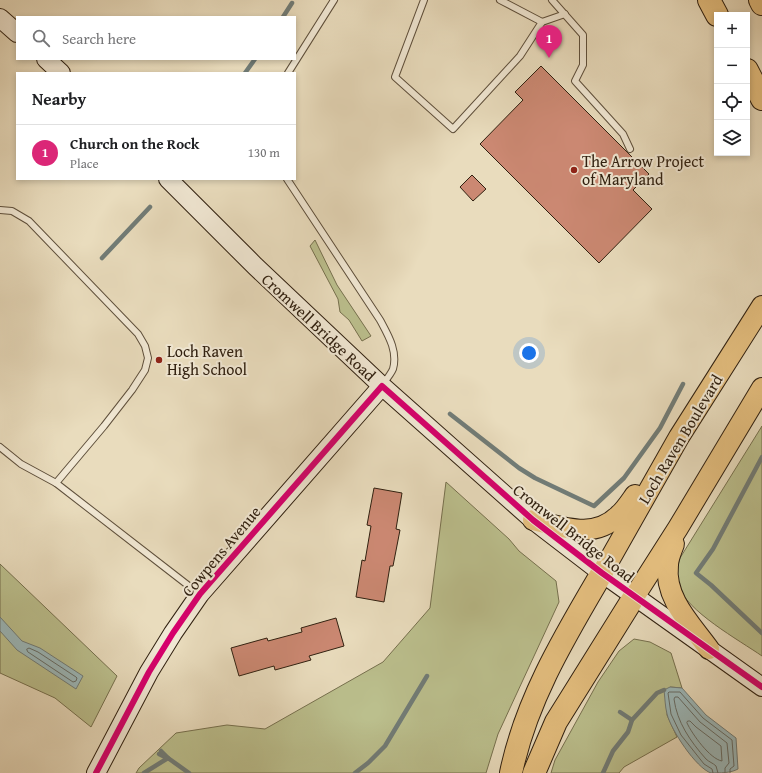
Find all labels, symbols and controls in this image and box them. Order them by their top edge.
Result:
map controls [714,12,750,156]
button: + [714,12,750,48]
search box [16,16,296,60]
pin: 1 [536,25,562,58]
icon: search [30,27,52,49]
text: Search here [62,28,136,49]
button: − [714,48,750,84]
button: locate [714,84,750,120]
text: Nearby [32,86,86,111]
button: layers [714,120,750,156]
text: Church on the Rock [70,133,199,154]
text: 1 [42,143,48,162]
text: 130 m [248,143,280,162]
place label: The Arrow Project of Maryland [582,149,704,191]
text: Place [70,154,99,173]
marker: The Arrow Project of Maryland [569,165,579,175]
street label: Cromwell Bridge Road [257,268,382,387]
place label: Loch Raven High School [167,339,248,381]
your location [519,343,539,363]
marker: Loch Raven High School [154,355,164,365]
street label: Loch Raven Boulevard [632,369,729,508]
street label: Cromwell Bridge Road [508,478,640,588]
street label: Cowpens Avenue [176,500,266,602]

